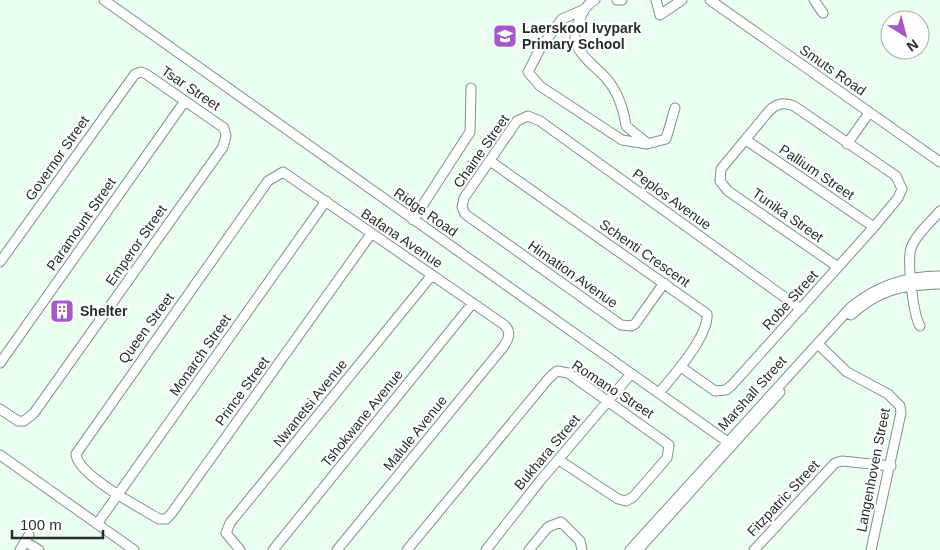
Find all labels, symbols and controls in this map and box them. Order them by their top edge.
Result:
north arrow [880,10,930,60]
place label: Laerskool Ivypark Primary School [522,20,641,52]
school or university icon: Laerskool Ivypark Primary School [492,23,518,49]
text: N [904,36,921,55]
street label: Smuts Road [797,41,869,99]
street label: Tsar Street [158,62,224,114]
street label: Chaine Street [450,111,512,191]
street label: Governor Street [22,113,92,203]
street label: Pallium Street [776,141,858,203]
street label: Peplos Avenue [630,165,715,233]
street label: Paramount Street [43,174,119,274]
street label: Ridge Road [391,184,461,240]
street label: Tunika Street [750,185,827,245]
street label: Emperor Street [102,201,170,288]
street label: Bafana Avenue [358,205,446,271]
street label: Schenti Crescent [597,216,693,290]
street label: Himation Avenue [525,237,621,311]
street label: Robe Street [759,267,821,333]
street label: Queen Street [115,290,177,366]
building icon: Shelter [49,298,75,324]
place label: Shelter [80,303,128,319]
street label: Monarch Street [166,311,234,399]
street label: Prince Street [212,353,272,428]
street label: Marshall Street [715,353,790,433]
street label: Nwanetsi Avenue [270,356,350,450]
street label: Romano Street [569,357,657,421]
street label: Tshokwane Avenue [318,366,406,470]
street label: Malule Avenue [380,392,450,474]
street label: Langenhoven Street [853,406,893,533]
street label: Bukhara Street [511,411,583,493]
street label: Fitzpatric Street [744,457,822,539]
scale bar [12,508,104,540]
text: 100 m [20,516,62,533]

